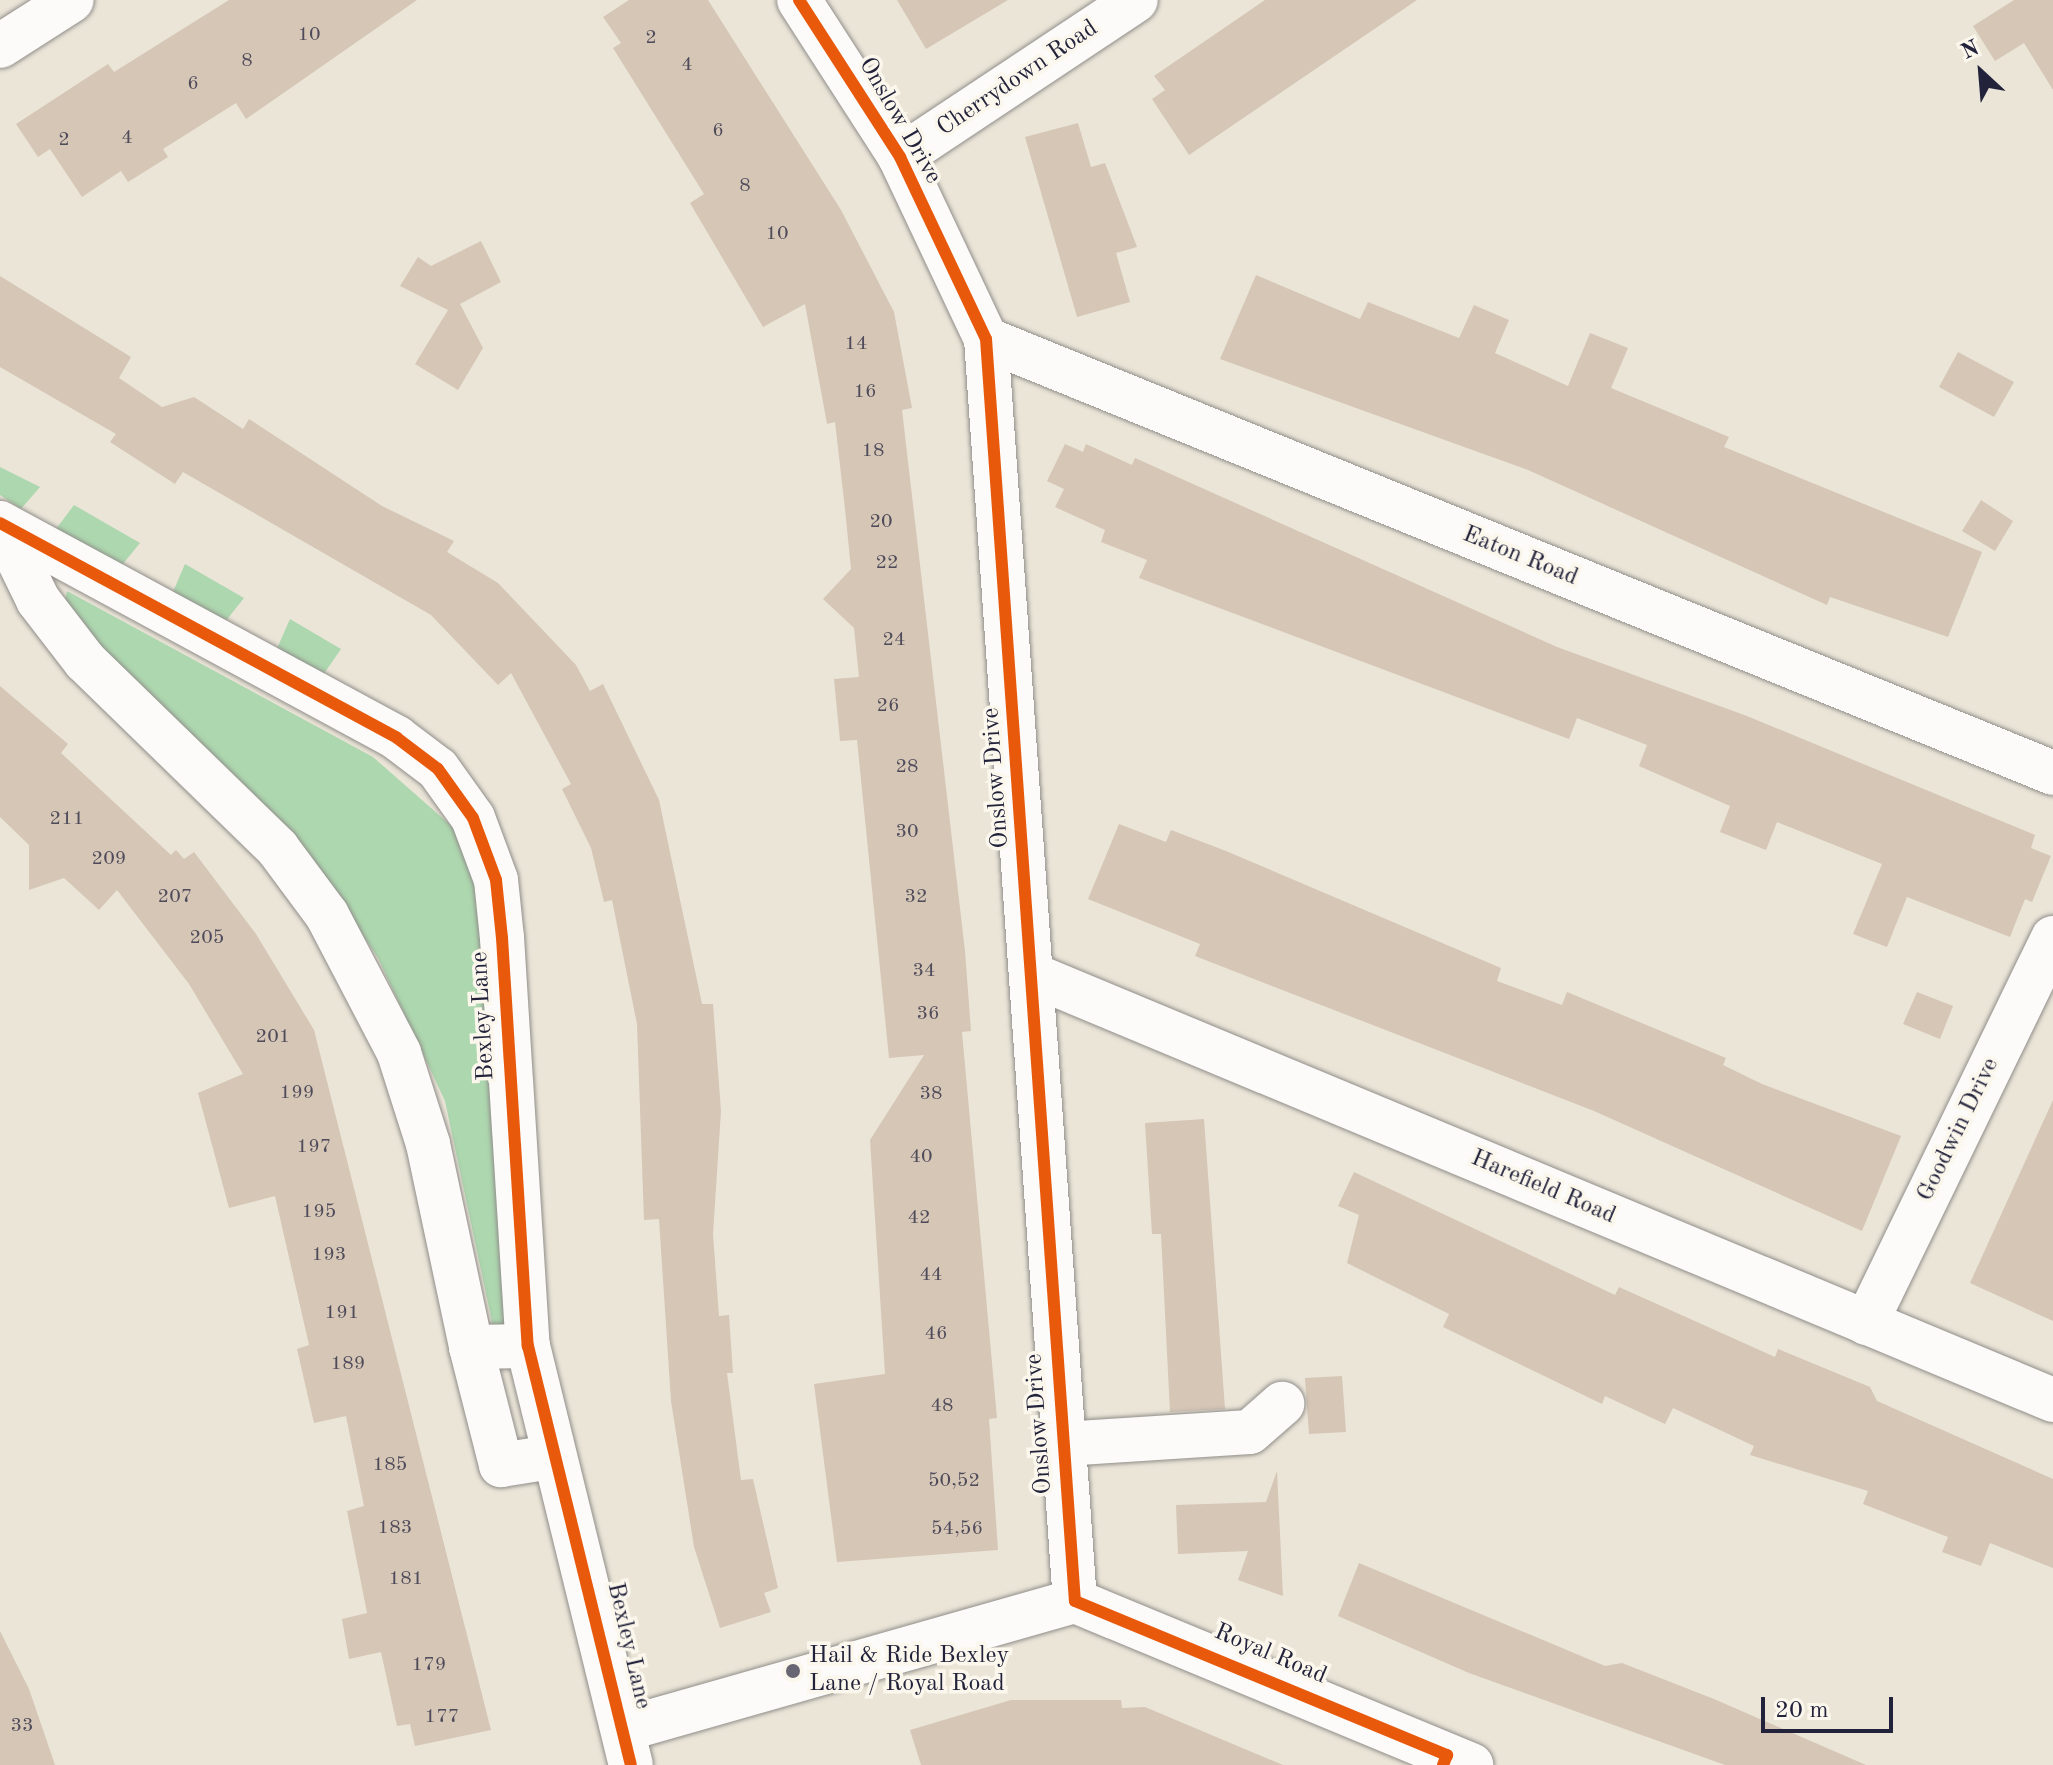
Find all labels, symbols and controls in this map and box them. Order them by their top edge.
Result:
street label: Cherrydown Road [932,15,1104,143]
house number: 10 [297,23,321,47]
house number: 2 [645,26,657,50]
north arrow [1941,32,2021,112]
text: N [1958,37,1983,64]
house number: 8 [241,49,253,73]
house number: 4 [681,53,693,77]
street label: Onslow Drive [851,53,947,189]
house number: 6 [187,72,199,96]
house number: 6 [712,119,724,143]
house number: 4 [121,126,133,150]
house number: 2 [58,128,70,152]
house number: 8 [739,174,751,198]
house number: 10 [765,222,789,246]
house number: 14 [844,332,868,356]
house number: 16 [853,380,877,404]
house number: 18 [861,439,885,463]
house number: 20 [869,510,893,534]
street label: Eaton Road [1458,521,1582,593]
house number: 22 [875,551,899,575]
house number: 24 [882,628,906,652]
house number: 26 [876,694,900,718]
street label: Onslow Drive [978,707,1016,849]
house number: 28 [895,755,919,779]
house number: 211 [50,807,84,831]
house number: 30 [895,820,919,844]
house number: 209 [92,847,126,871]
house number: 207 [158,885,192,909]
house number: 32 [904,885,928,909]
house number: 205 [190,926,224,950]
street label: Bexley Lane [466,951,502,1081]
house number: 34 [912,959,936,983]
house number: 36 [916,1002,940,1026]
house number: 201 [256,1025,290,1049]
street label: Goodwin Drive [1912,1054,2006,1206]
house number: 199 [280,1081,314,1105]
house number: 38 [919,1082,943,1106]
house number: 197 [297,1135,331,1159]
house number: 40 [909,1145,933,1169]
street label: Harefield Road [1466,1145,1620,1231]
house number: 195 [302,1200,336,1224]
house number: 42 [907,1206,931,1230]
house number: 193 [312,1243,346,1267]
house number: 44 [919,1263,943,1287]
house number: 191 [325,1301,359,1325]
house number: 46 [924,1322,948,1346]
house number: 189 [331,1352,365,1376]
street label: Onslow Drive [1021,1353,1059,1495]
house number: 48 [930,1394,954,1418]
house number: 185 [373,1453,407,1477]
house number: 50,52 [928,1469,980,1493]
house number: 183 [378,1516,412,1540]
house number: 54,56 [931,1517,983,1541]
house number: 181 [389,1567,423,1591]
street label: Bexley Lane [599,1580,657,1712]
street label: Royal Road [1209,1618,1331,1692]
place label: Hail & Ride Bexley Lane / Royal Road [809,1643,1009,1699]
house number: 179 [412,1653,446,1677]
marker: Hail & Ride Bexley Lane / Royal Road [784,1662,802,1680]
scale bar [1765,1681,1897,1731]
text: 20 m [1775,1699,1829,1723]
house number: 177 [425,1705,459,1729]
house number: 33 [10,1714,34,1738]

